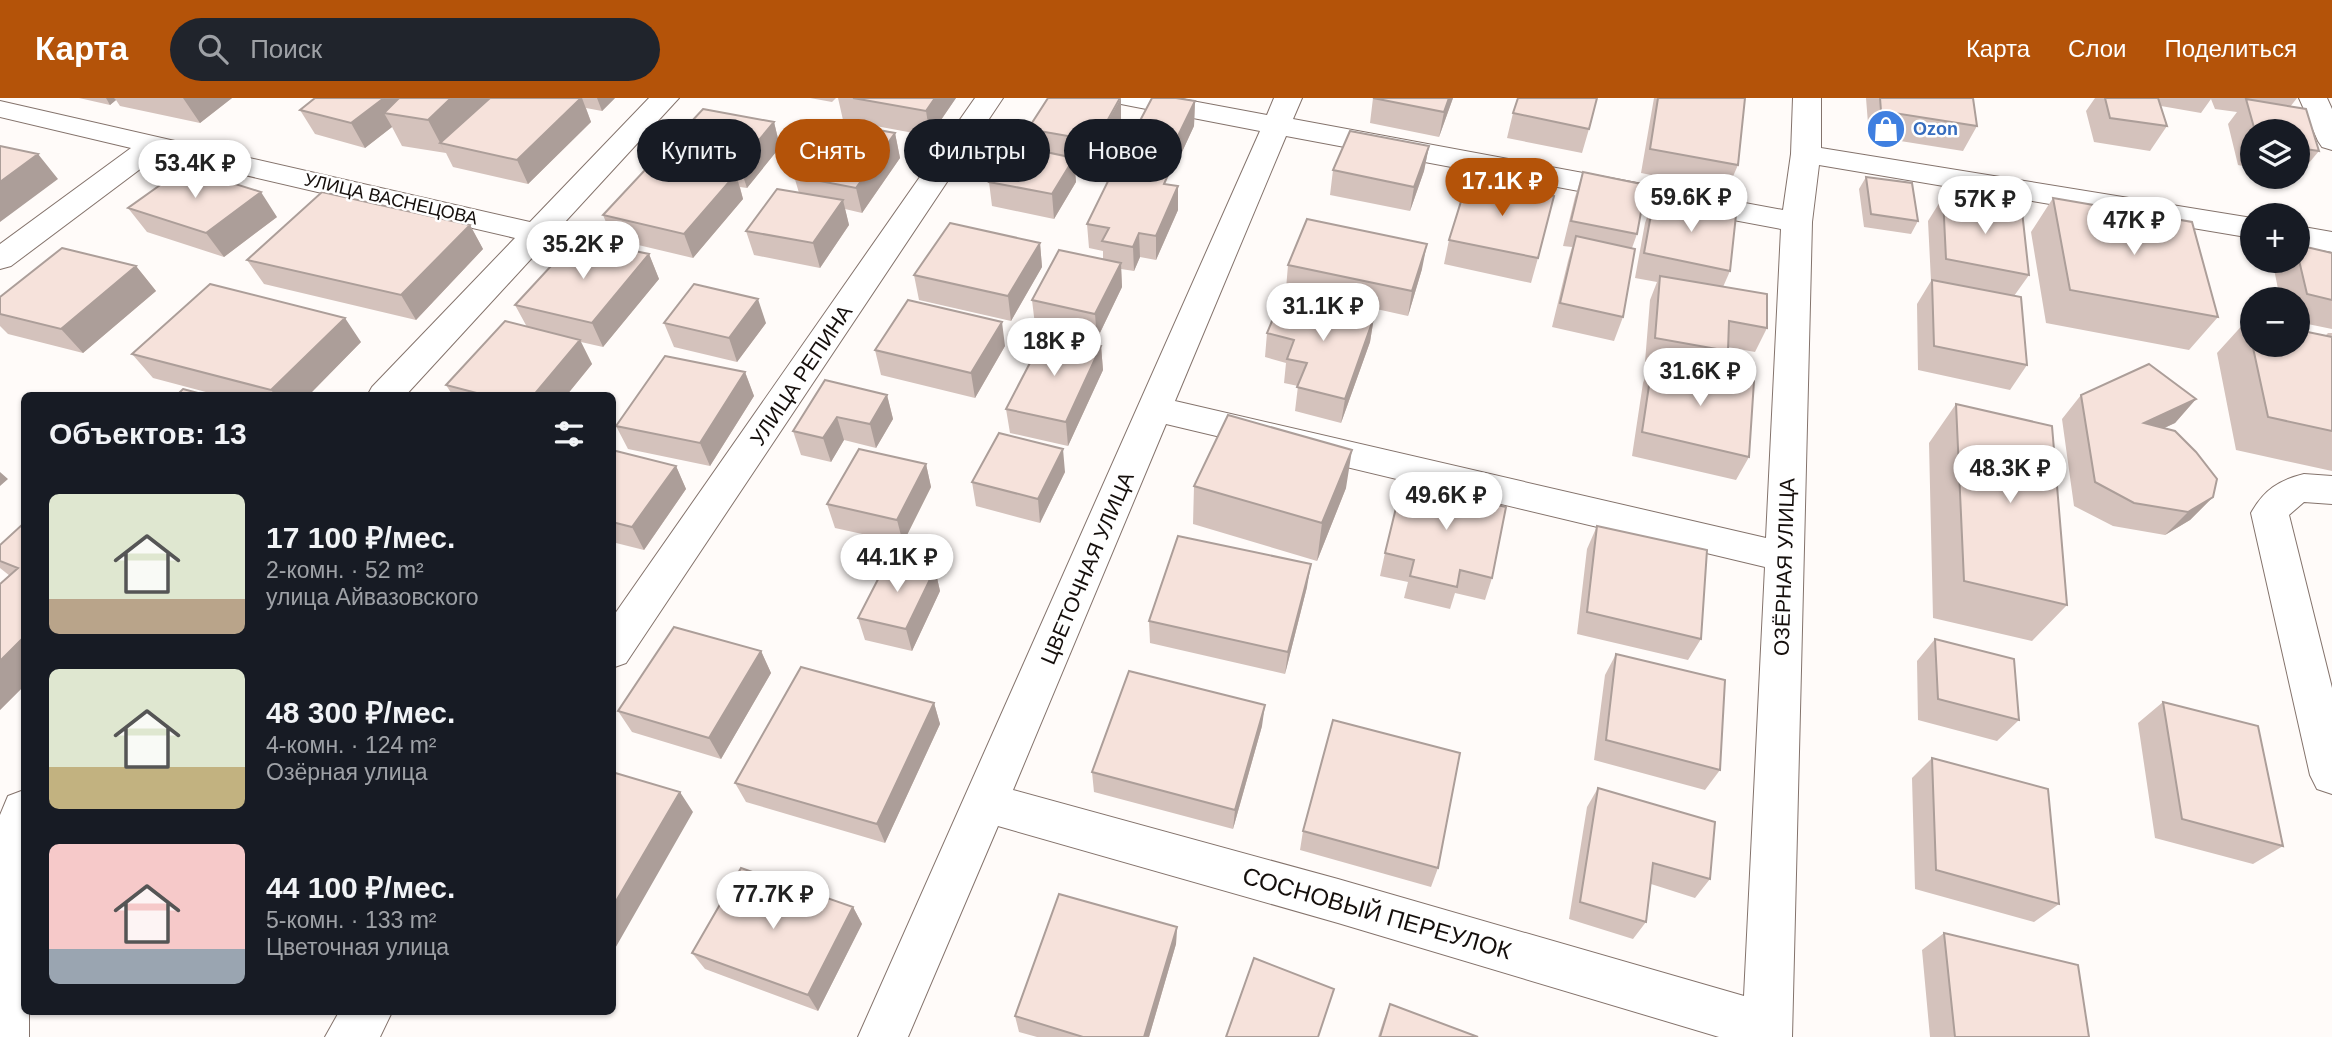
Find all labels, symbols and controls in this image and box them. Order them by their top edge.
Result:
search box [170,18,660,81]
text: Карта [35,30,128,67]
icon: search [194,30,232,68]
text: Поиск [250,34,322,64]
text: Карта [1966,35,2030,62]
text: Слои [2068,35,2126,62]
text: Поделиться [2164,35,2297,62]
shop icon: Ozon [1865,108,1907,150]
chip: Купить [637,119,761,182]
chip: Снять [775,119,890,182]
chip: Фильтры [904,119,1050,182]
chip: Новое [1064,119,1182,182]
place label: Ozon [1913,119,1958,139]
map controls [2240,119,2310,357]
button: layers [2240,119,2310,189]
pin: 53.4K ₽ [130,140,260,200]
text: 53.4K ₽ [154,150,236,176]
pin: 17.1K ₽ [1437,158,1567,218]
text: 17.1K ₽ [1461,168,1543,194]
street label: УЛИЦА ВАСНЕЦОВА [302,169,480,229]
pin: 59.6K ₽ [1626,174,1756,234]
pin: 57K ₽ [1936,176,2034,236]
text: 59.6K ₽ [1650,184,1732,210]
text: 57K ₽ [1954,186,2016,212]
pin: 47K ₽ [2085,198,2183,257]
button: + [2240,203,2310,273]
text: 47K ₽ [2103,207,2165,233]
pin: 35.2K ₽ [518,222,648,281]
text: 35.2K ₽ [542,231,624,257]
pin: 31.1K ₽ [1258,284,1388,343]
button: − [2240,287,2310,357]
text: 31.1K ₽ [1282,293,1364,319]
street label: УЛИЦА РЕПИНА [746,300,856,450]
pin: 18K ₽ [1005,318,1103,378]
text: 18K ₽ [1023,328,1085,354]
pin: 31.6K ₽ [1635,348,1765,408]
text: 31.6K ₽ [1659,358,1741,384]
icon: filters [550,415,588,453]
text: Объектов: 13 [49,417,247,450]
pin: 48.3K ₽ [1945,446,2075,505]
text: 48.3K ₽ [1969,455,2051,481]
street label: ЦВЕТОЧНАЯ УЛИЦА [1036,468,1138,668]
pin: 49.6K ₽ [1381,472,1511,532]
street label: ОЗЁРНАЯ УЛИЦА [1769,478,1799,656]
text: 49.6K ₽ [1405,482,1487,508]
text: 17 100 ₽/мес. [266,521,455,554]
icon: home [105,522,189,606]
pin: 44.1K ₽ [832,534,962,594]
text: 44.1K ₽ [856,544,938,570]
text: 2-комн. · 52 m² [266,557,424,583]
text: улица Айвазовского [266,584,479,610]
text: 48 300 ₽/мес. [266,696,455,729]
icon: home [105,697,189,781]
text: 4-комн. · 124 m² [266,732,437,758]
text: Озёрная улица [266,759,428,785]
street label: СОСНОВЫЙ ПЕРЕУЛОК [1240,862,1514,964]
text: 44 100 ₽/мес. [266,871,455,904]
icon: home [105,872,189,956]
pin: 77.7K ₽ [708,872,838,931]
text: 77.7K ₽ [732,881,814,907]
text: 5-комн. · 133 m² [266,907,437,933]
text: Цветочная улица [266,934,449,960]

